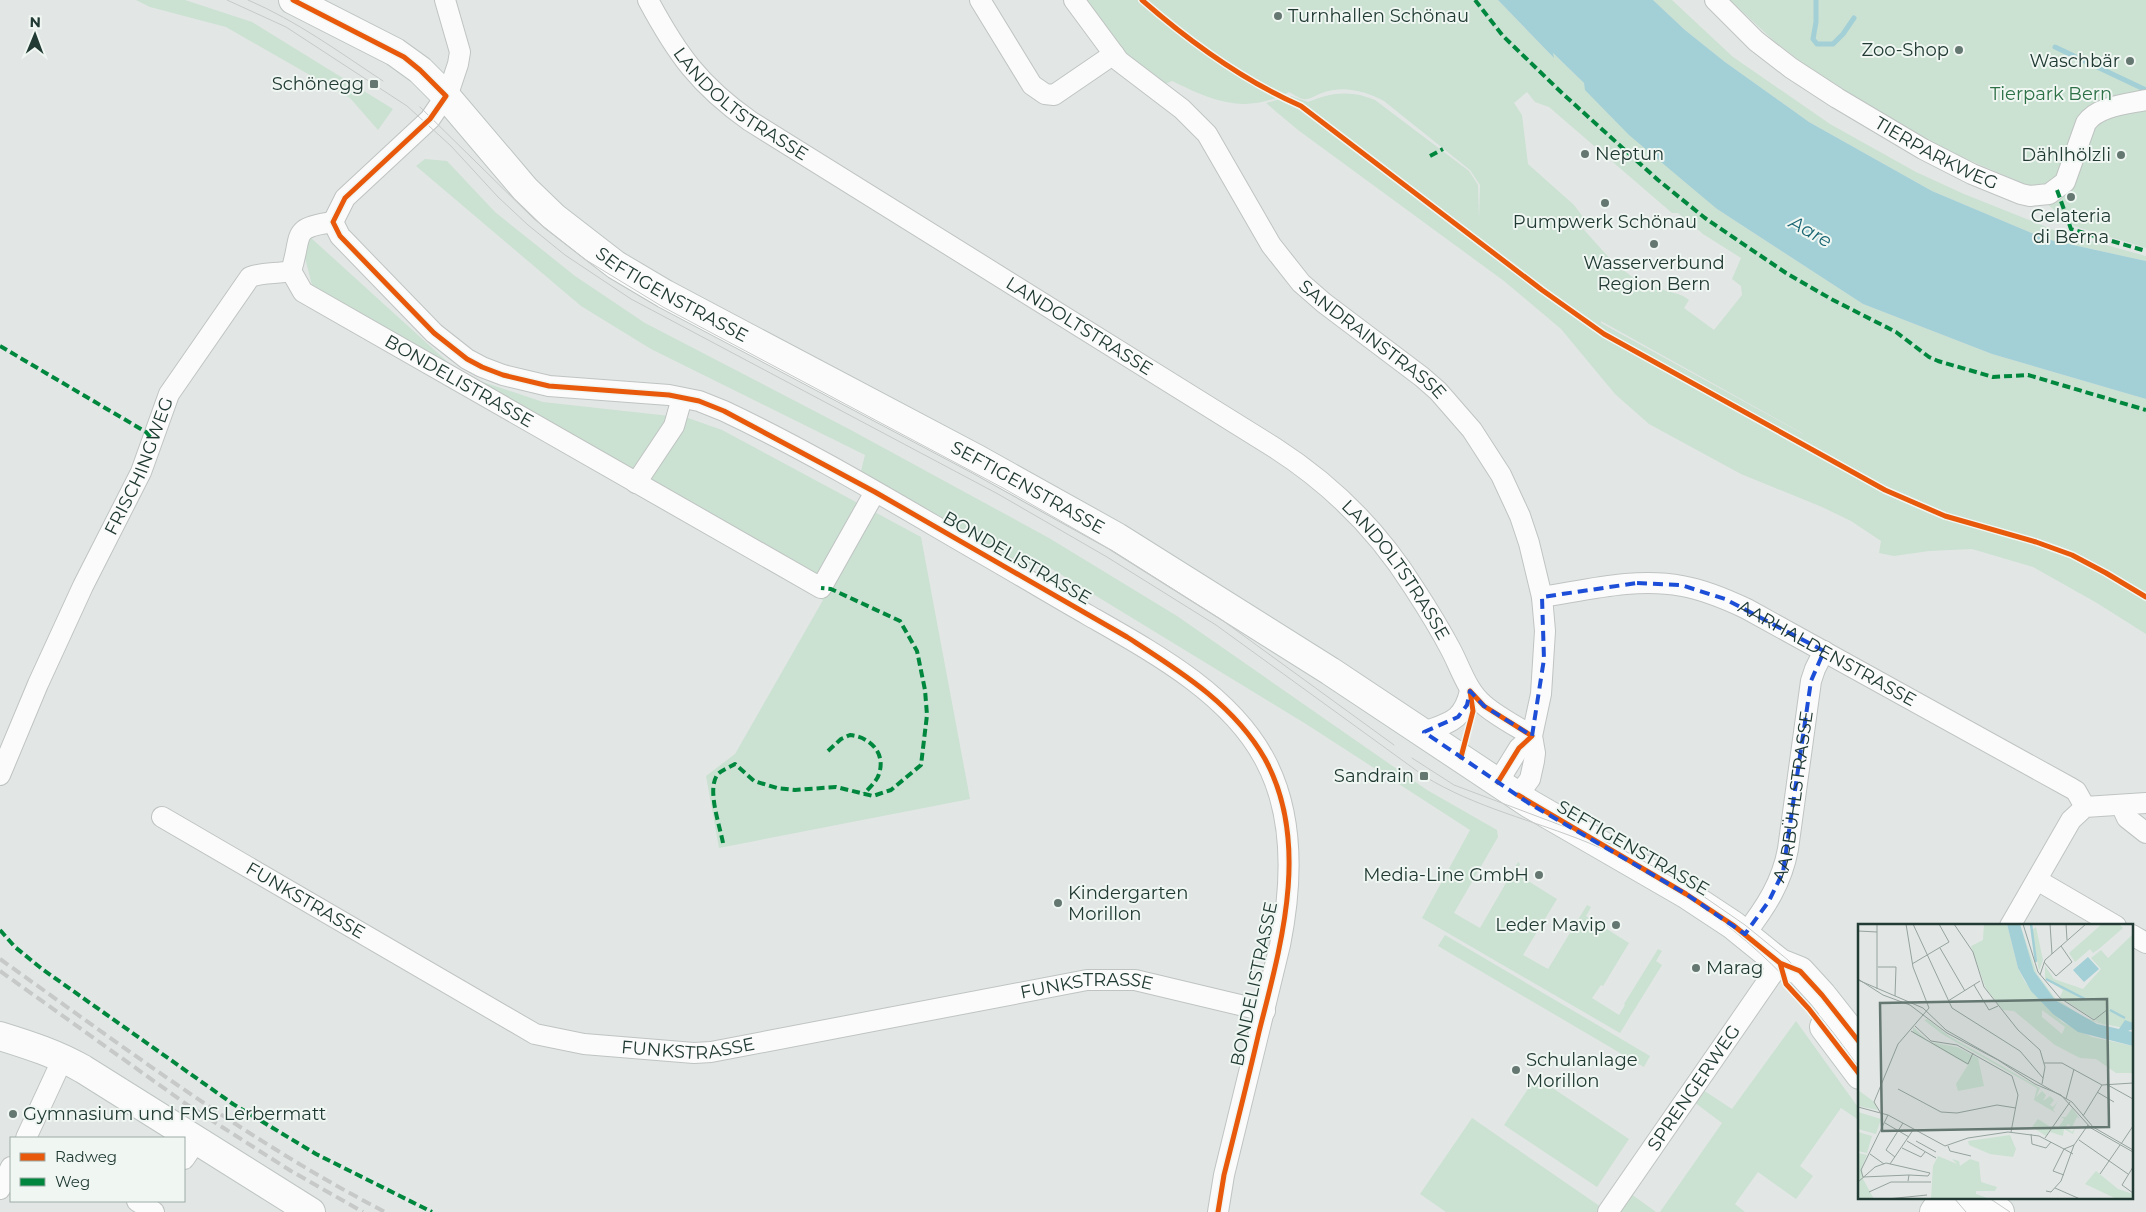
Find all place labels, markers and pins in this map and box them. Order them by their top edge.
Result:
place label: Turnhallen Schönau [1288,5,1469,27]
marker: Turnhallen Schönau [1272,10,1284,22]
place label: Zoo-Shop [1862,39,1949,61]
marker: Zoo-Shop [1953,44,1965,56]
place label: Waschbär [2029,50,2120,72]
marker: Waschbär [2124,55,2136,67]
place label: Schönegg [272,73,364,95]
marker: Schönegg [368,78,380,90]
place label: Neptun [1595,143,1664,165]
place label: Dählhölzli [2021,144,2111,166]
marker: Neptun [1579,148,1591,160]
marker: Dählhölzli [2115,149,2127,161]
marker: Gelateria di Berna [2065,191,2077,203]
marker: Pumpwerk Schönau [1599,197,1611,209]
place label: Gelateria di Berna [2031,205,2111,248]
place label: Pumpwerk Schönau [1513,211,1697,233]
marker: Wasserverbund Region Bern [1648,238,1660,250]
place label: Wasserverbund Region Bern [1583,252,1725,295]
place label: Sandrain [1334,765,1414,787]
marker: Sandrain [1418,770,1430,782]
place label: Media-Line GmbH [1363,864,1529,886]
marker: Media-Line GmbH [1533,869,1545,881]
place label: Kindergarten Morillon [1068,882,1188,925]
marker: Kindergarten Morillon [1052,897,1064,909]
place label: Leder Mavip [1495,914,1606,936]
marker: Leder Mavip [1610,919,1622,931]
place label: Marag [1706,957,1763,979]
marker: Marag [1690,962,1702,974]
place label: Schulanlage Morillon [1526,1049,1638,1092]
marker: Schulanlage Morillon [1510,1064,1522,1076]
place label: Gymnasium und FMS Lerbermatt [23,1103,326,1125]
marker: Gymnasium und FMS Lerbermatt [7,1108,19,1120]

